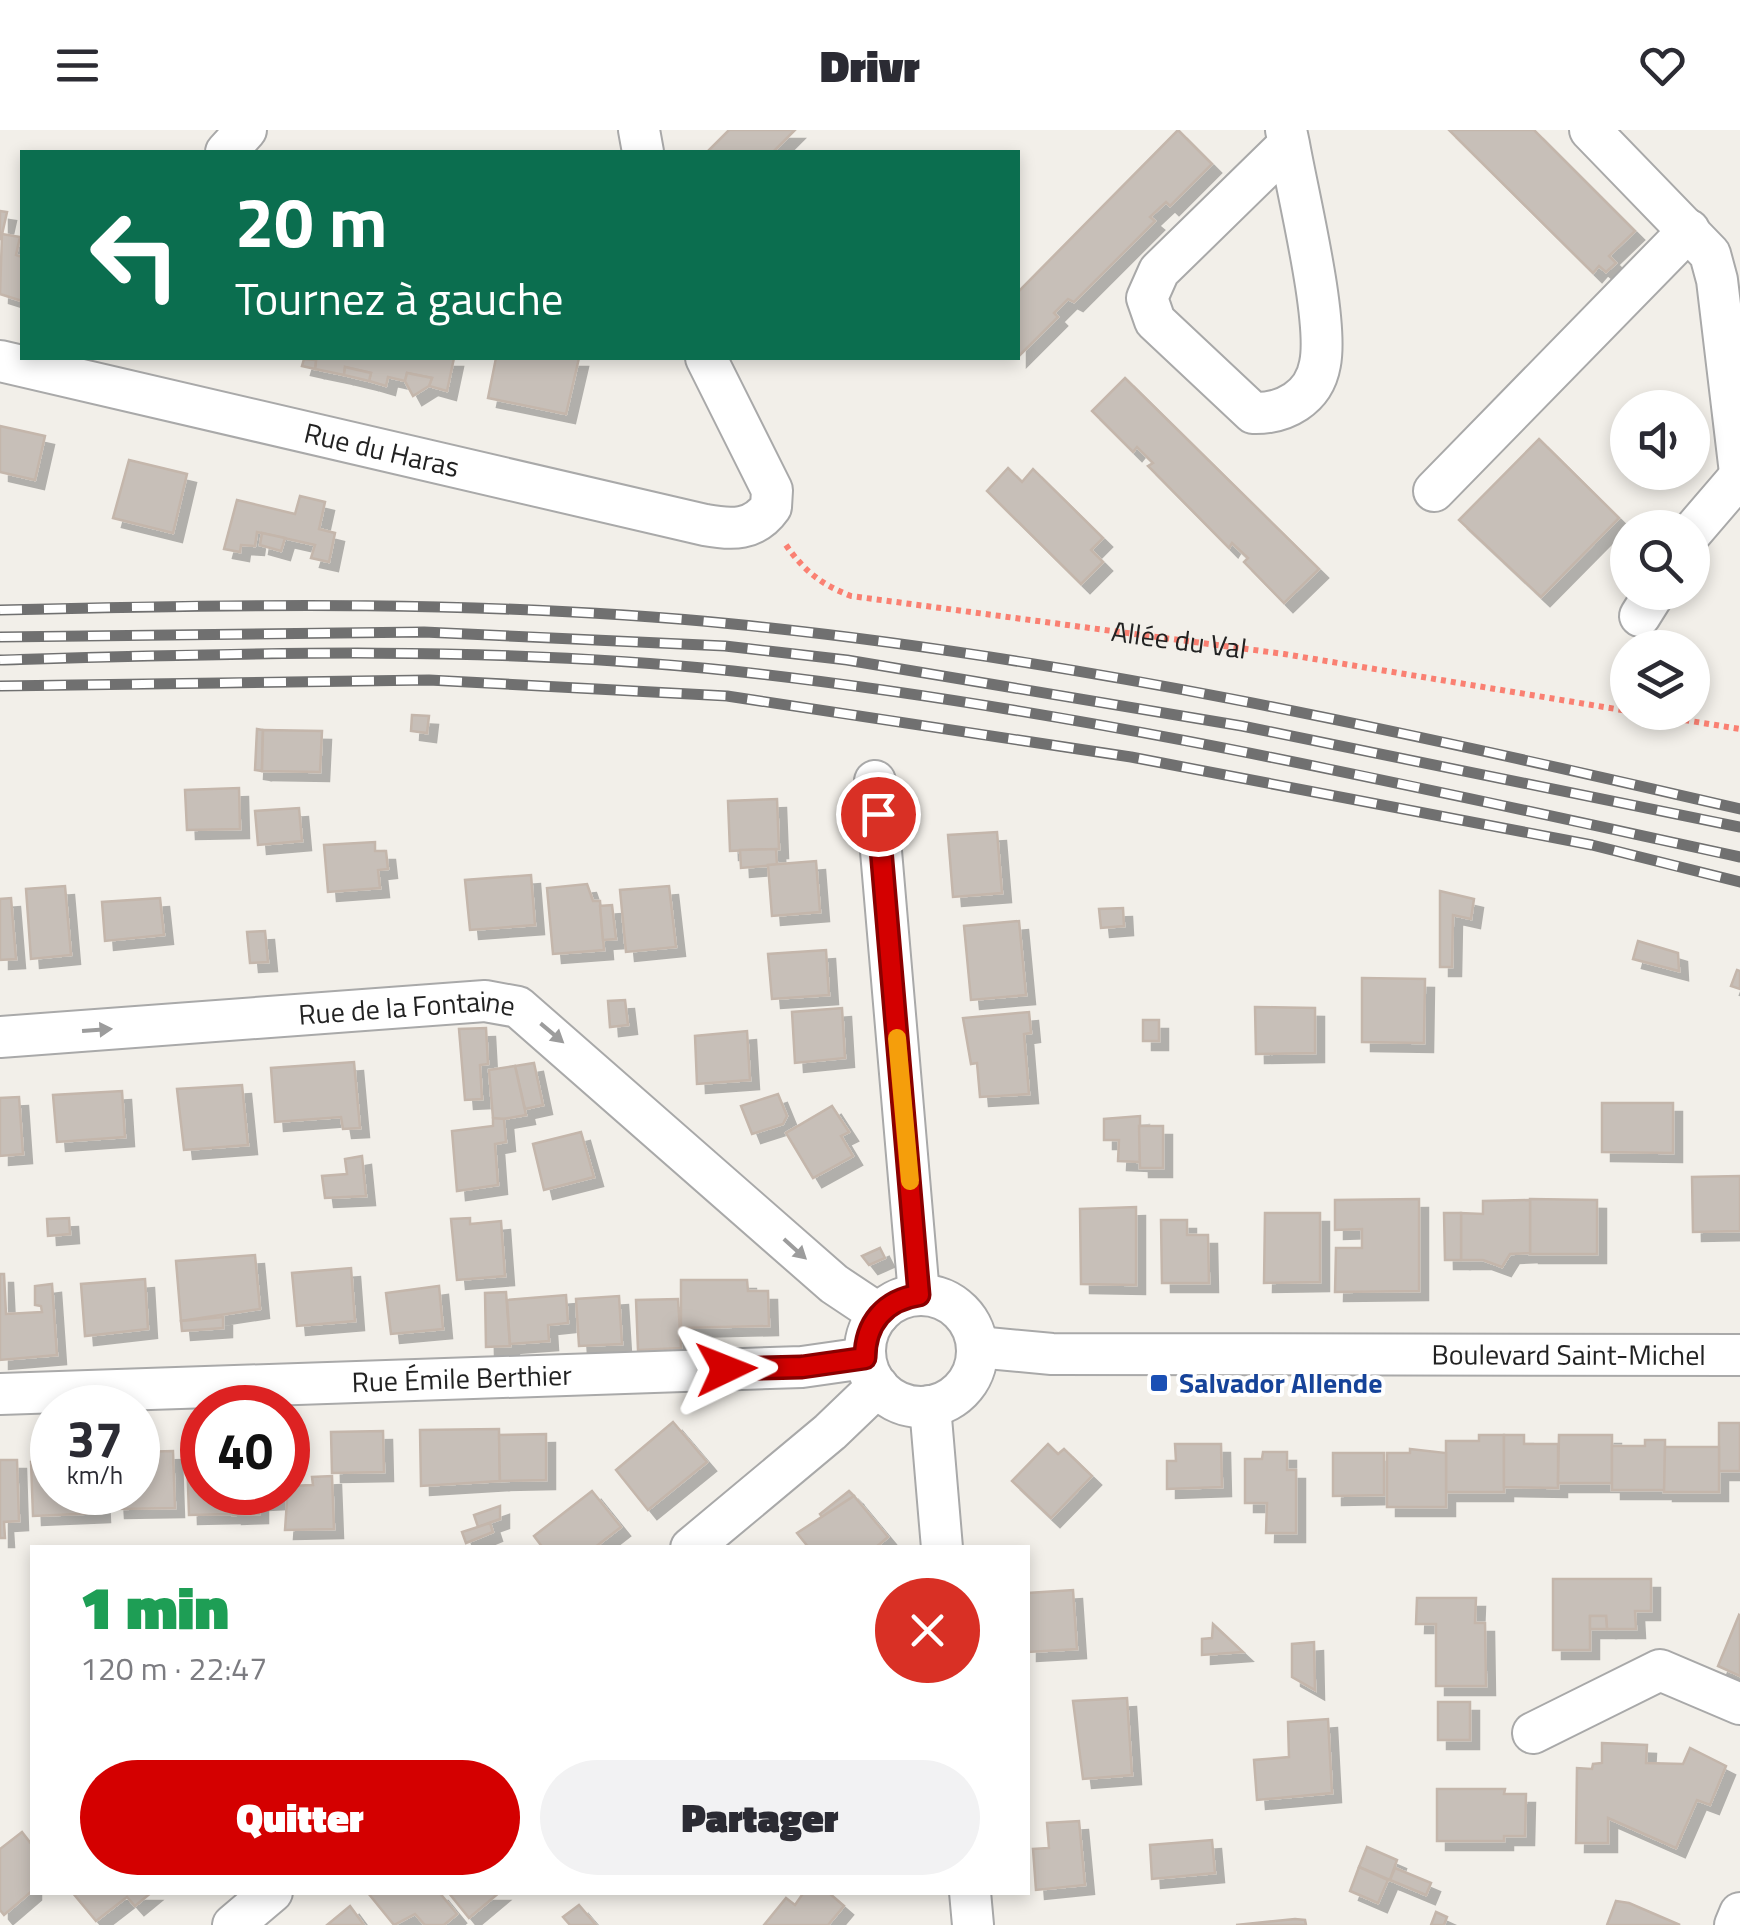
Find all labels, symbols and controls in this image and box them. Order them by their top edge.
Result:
text: Drivr [820,31,920,99]
icon: menu [50,38,105,93]
icon: heart [1635,38,1690,93]
text: 20 m [235,168,388,274]
icon: left [70,190,200,320]
text: Tournez à gauche [235,264,564,332]
map controls [1610,390,1710,730]
button: sound [1610,390,1710,490]
street label: Rue du Haras [300,410,464,488]
button: search [1610,510,1710,610]
street label: Allée du Val [1109,609,1249,670]
button: layers [1610,630,1710,730]
pin [836,772,921,857]
icon: arrive [851,787,906,842]
street label: Rue de la Fontaine [297,979,519,1036]
one-way arrow [82,1022,114,1038]
one-way arrow [539,1022,564,1044]
one-way arrow [782,1238,807,1260]
position arrow [674,1317,778,1421]
street label: Boulevard Saint-Michel [1432,1333,1706,1376]
street label: Rue Émile Berthier [351,1353,573,1403]
place label: Salvador Allende [1179,1361,1382,1404]
marker: Salvador Allende [1148,1372,1170,1394]
speed limit sign: 40 [180,1385,310,1515]
text: 37 [67,1400,123,1476]
text: km/h [67,1456,123,1494]
text: 1 min [80,1561,229,1652]
button: close [875,1578,980,1683]
text: 120 m · 22:47 [80,1644,267,1692]
button: Quitter [80,1760,520,1875]
button: Partager [540,1760,980,1875]

